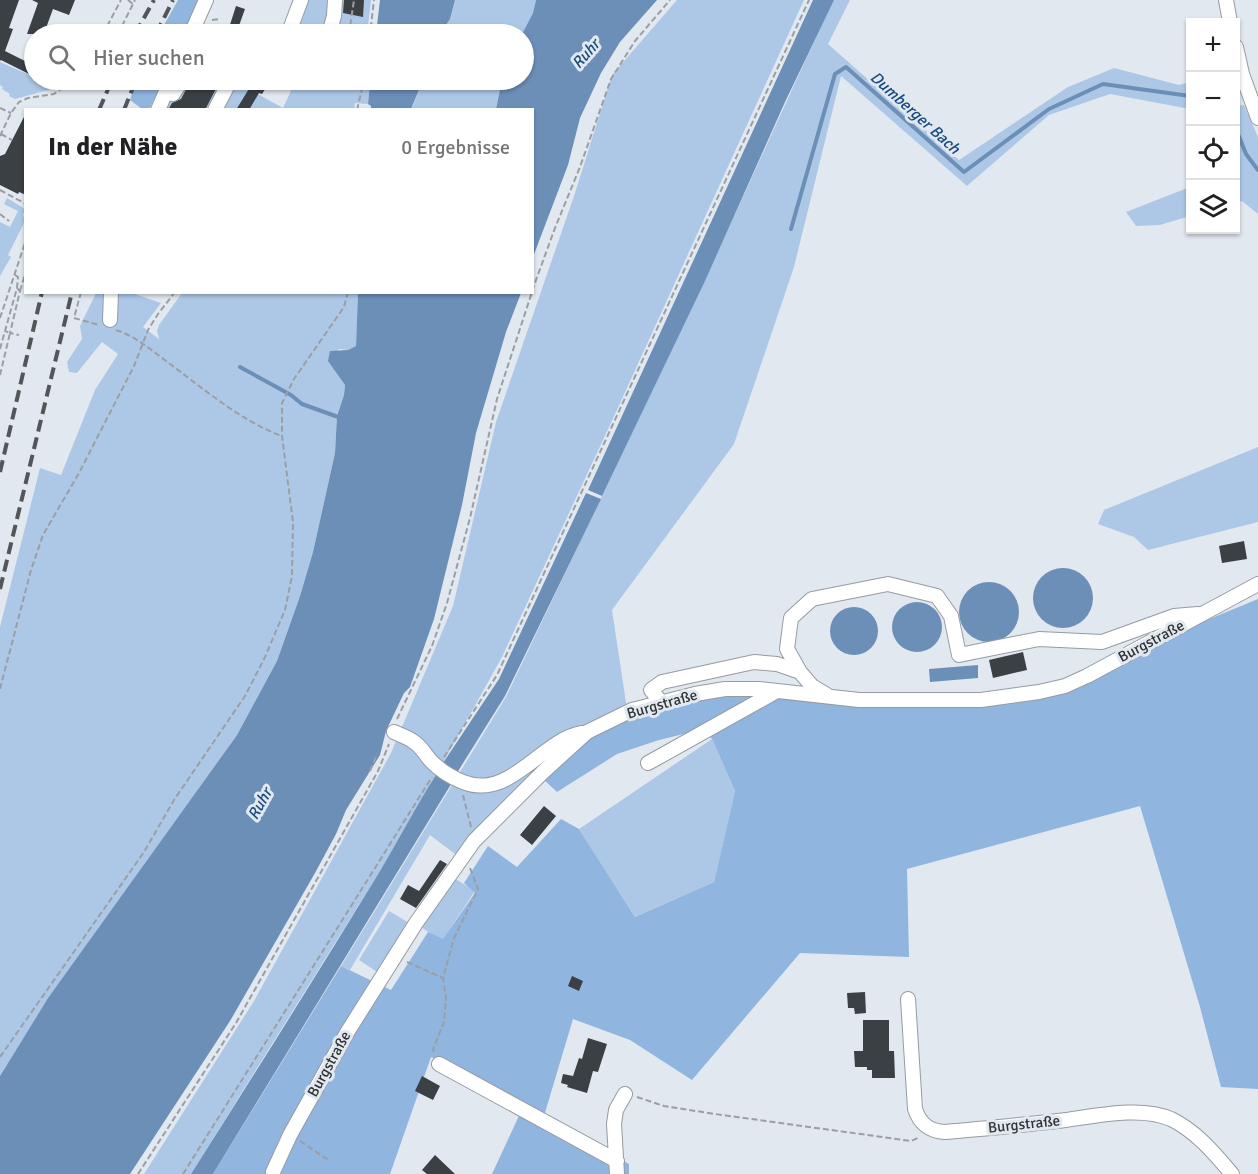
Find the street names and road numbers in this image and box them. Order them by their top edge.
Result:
street label: Burgstraße [1115,616,1187,666]
street label: Burgstraße [625,685,699,723]
street label: Burgstraße [304,1028,354,1100]
street label: Burgstraße [987,1111,1061,1137]

